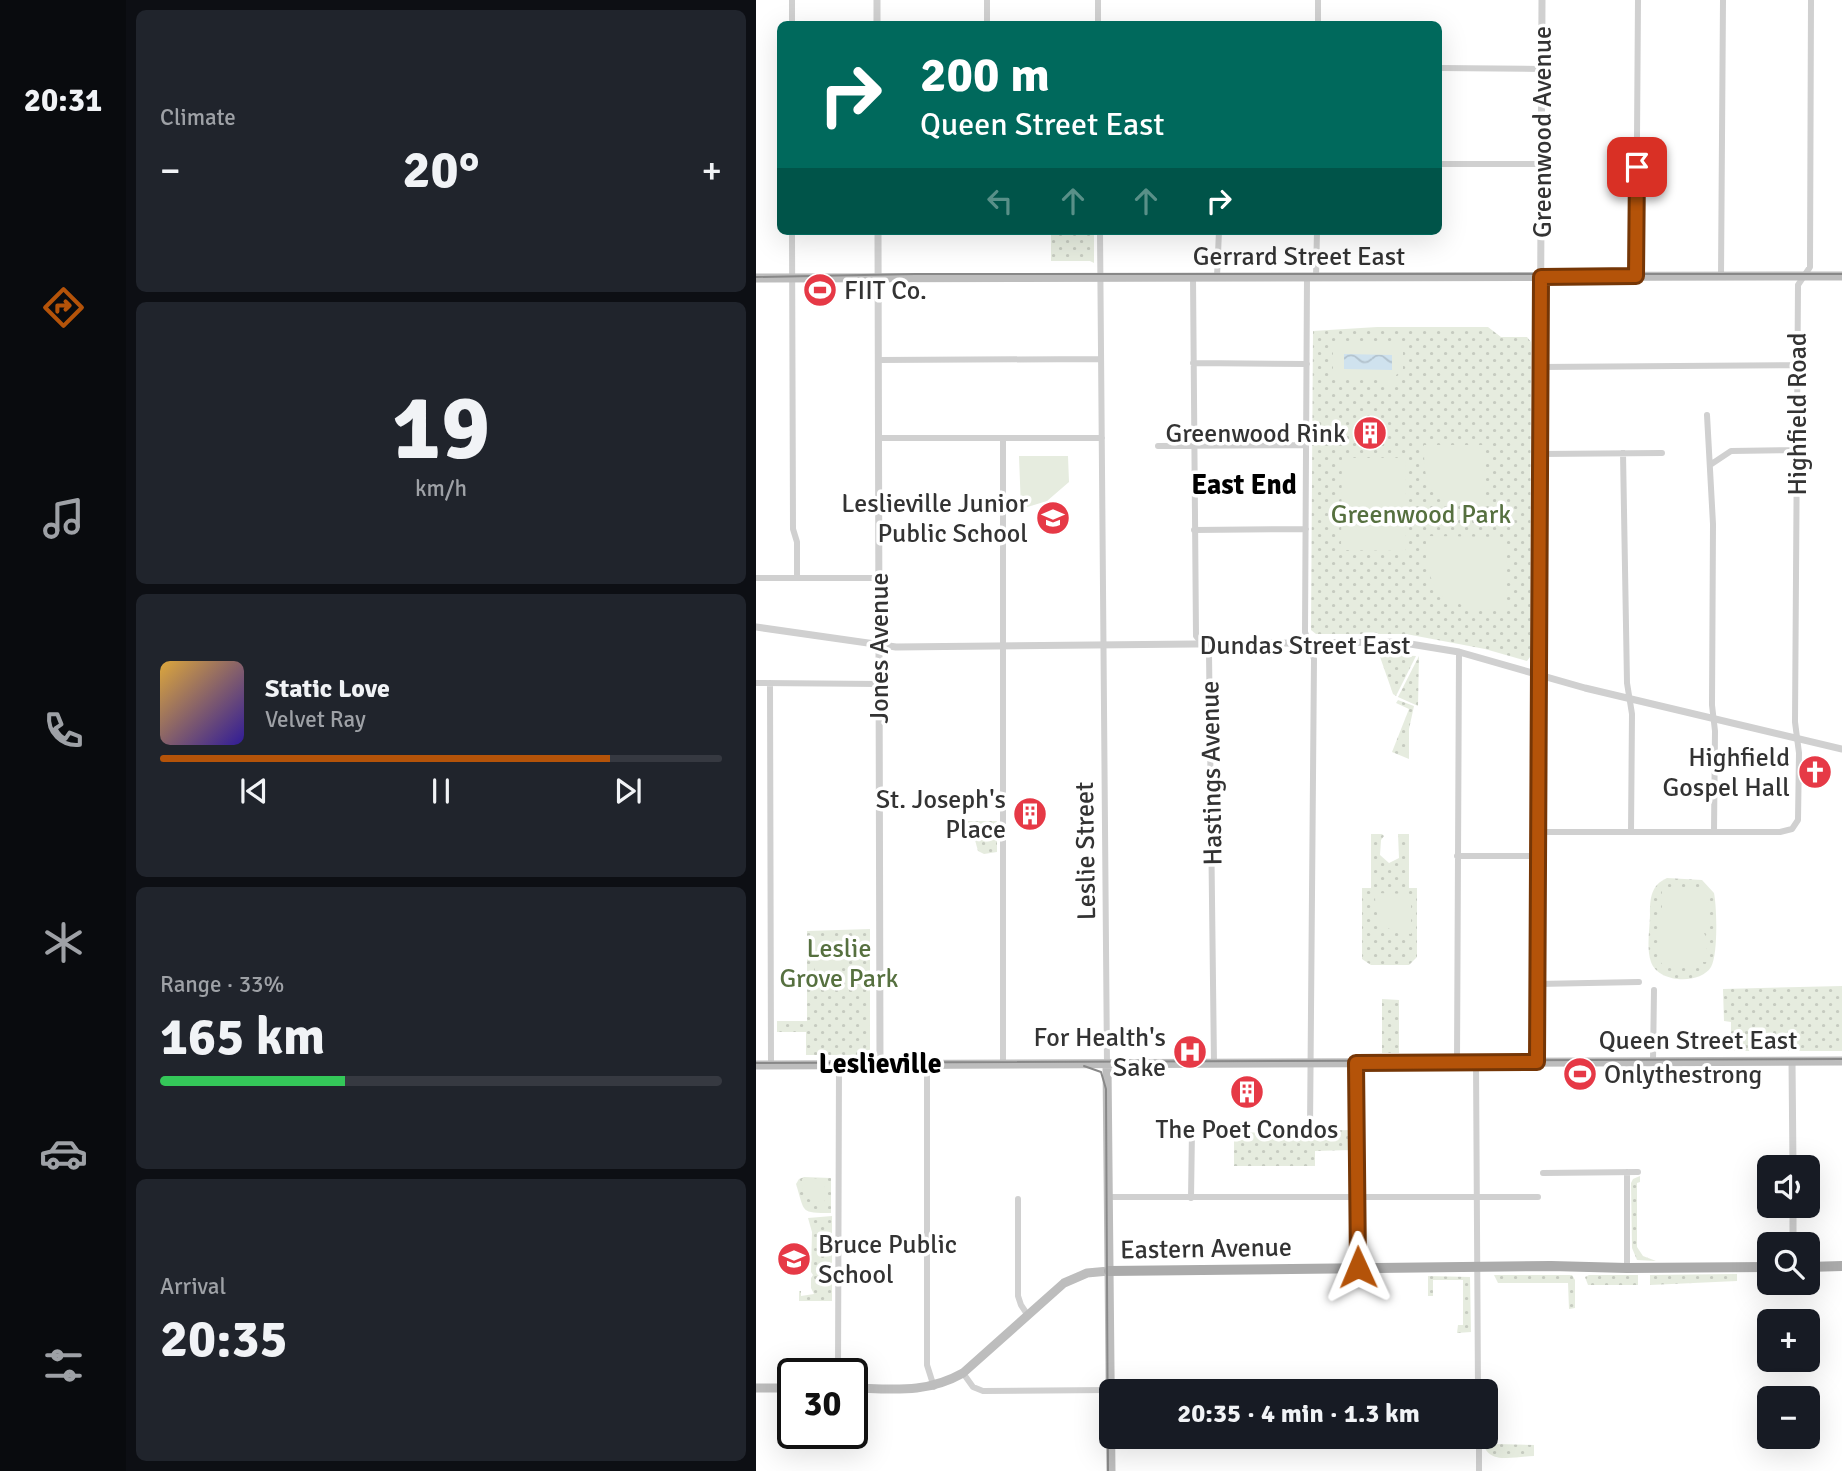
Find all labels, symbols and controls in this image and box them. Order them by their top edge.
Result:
street label: Greenwood Avenue [1527,26,1559,238]
text: 200 m [920,45,1050,105]
icon: right [805,49,896,140]
text: 20:31 [24,81,102,120]
text: Climate [160,103,236,132]
text: Queen Street East [920,105,1165,144]
pin [1607,137,1667,197]
text: 20° [403,138,479,202]
text: − [160,147,181,194]
text: + [701,147,722,194]
icon: arrive [1618,148,1656,186]
icon: left [981,182,1019,220]
icon: ahead [1054,182,1092,220]
icon: ahead [1127,182,1165,220]
icon: right [1200,182,1238,220]
street label: Gerrard Street East [1193,241,1405,273]
sports icon: FIIT Co. [801,271,839,309]
place label: FIIT Co. [844,275,927,307]
icon: directions [39,283,88,332]
street label: Highfield Road [1782,332,1814,496]
text: 19 [392,372,490,485]
building icon: Greenwood Rink [1351,414,1389,452]
place label: Greenwood Rink [1166,418,1346,450]
district label: East End [1191,468,1297,502]
text: km/h [415,474,467,503]
place label: Leslieville Junior Public School [841,488,1028,550]
icon: music [39,494,88,543]
school or university icon: Leslieville Junior Public School [1034,499,1072,537]
park label: Greenwood Park [1331,499,1511,531]
street label: Jones Avenue [864,573,896,723]
street label: Dundas Street East [1200,630,1410,662]
text: Static Love [265,673,390,705]
street label: Hastings Avenue [1194,680,1230,866]
text: Velvet Ray [265,705,366,734]
icon: phone [39,706,88,755]
place label: Highfield Gospel Hall [1663,742,1790,804]
church icon: Highfield Gospel Hall [1796,753,1834,791]
icon: previous [235,772,273,810]
icon: pause [422,772,460,810]
icon: next [609,772,647,810]
street label: Leslie Street [1069,782,1103,920]
place label: St. Joseph's Place [876,784,1006,846]
building icon: St. Joseph's Place [1011,795,1049,833]
icon: climate [39,918,88,967]
park label: Leslie Grove Park [779,933,899,995]
text: Range · 33% [160,970,284,999]
text: 165 km [160,1005,325,1069]
place label: For Health's Sake [1033,1022,1166,1084]
street label: Queen Street East [1599,1025,1797,1057]
hospital icon: For Health's Sake [1171,1033,1209,1071]
district label: Leslieville [818,1047,942,1081]
sports icon: Onlythestrong [1561,1055,1599,1093]
place label: Onlythestrong [1604,1059,1762,1091]
building icon: The Poet Condos [1228,1073,1266,1111]
place label: The Poet Condos [1156,1114,1338,1146]
icon: car [39,1129,88,1178]
map controls [1757,1155,1820,1449]
button: sound [1757,1155,1820,1218]
place label: Bruce Public School [818,1229,957,1291]
position arrow [1321,1230,1395,1304]
street label: Eastern Avenue [1120,1232,1292,1266]
button: search [1757,1232,1820,1295]
school or university icon: Bruce Public School [775,1240,813,1278]
text: Arrival [160,1272,226,1301]
text: 20:35 [160,1307,288,1371]
button: + [1757,1309,1820,1372]
icon: filters [39,1341,88,1390]
speed limit sign: 30 [777,1358,868,1449]
button: − [1757,1386,1820,1449]
text: 20:35 · 4 min · 1.3 km [1177,1398,1420,1430]

